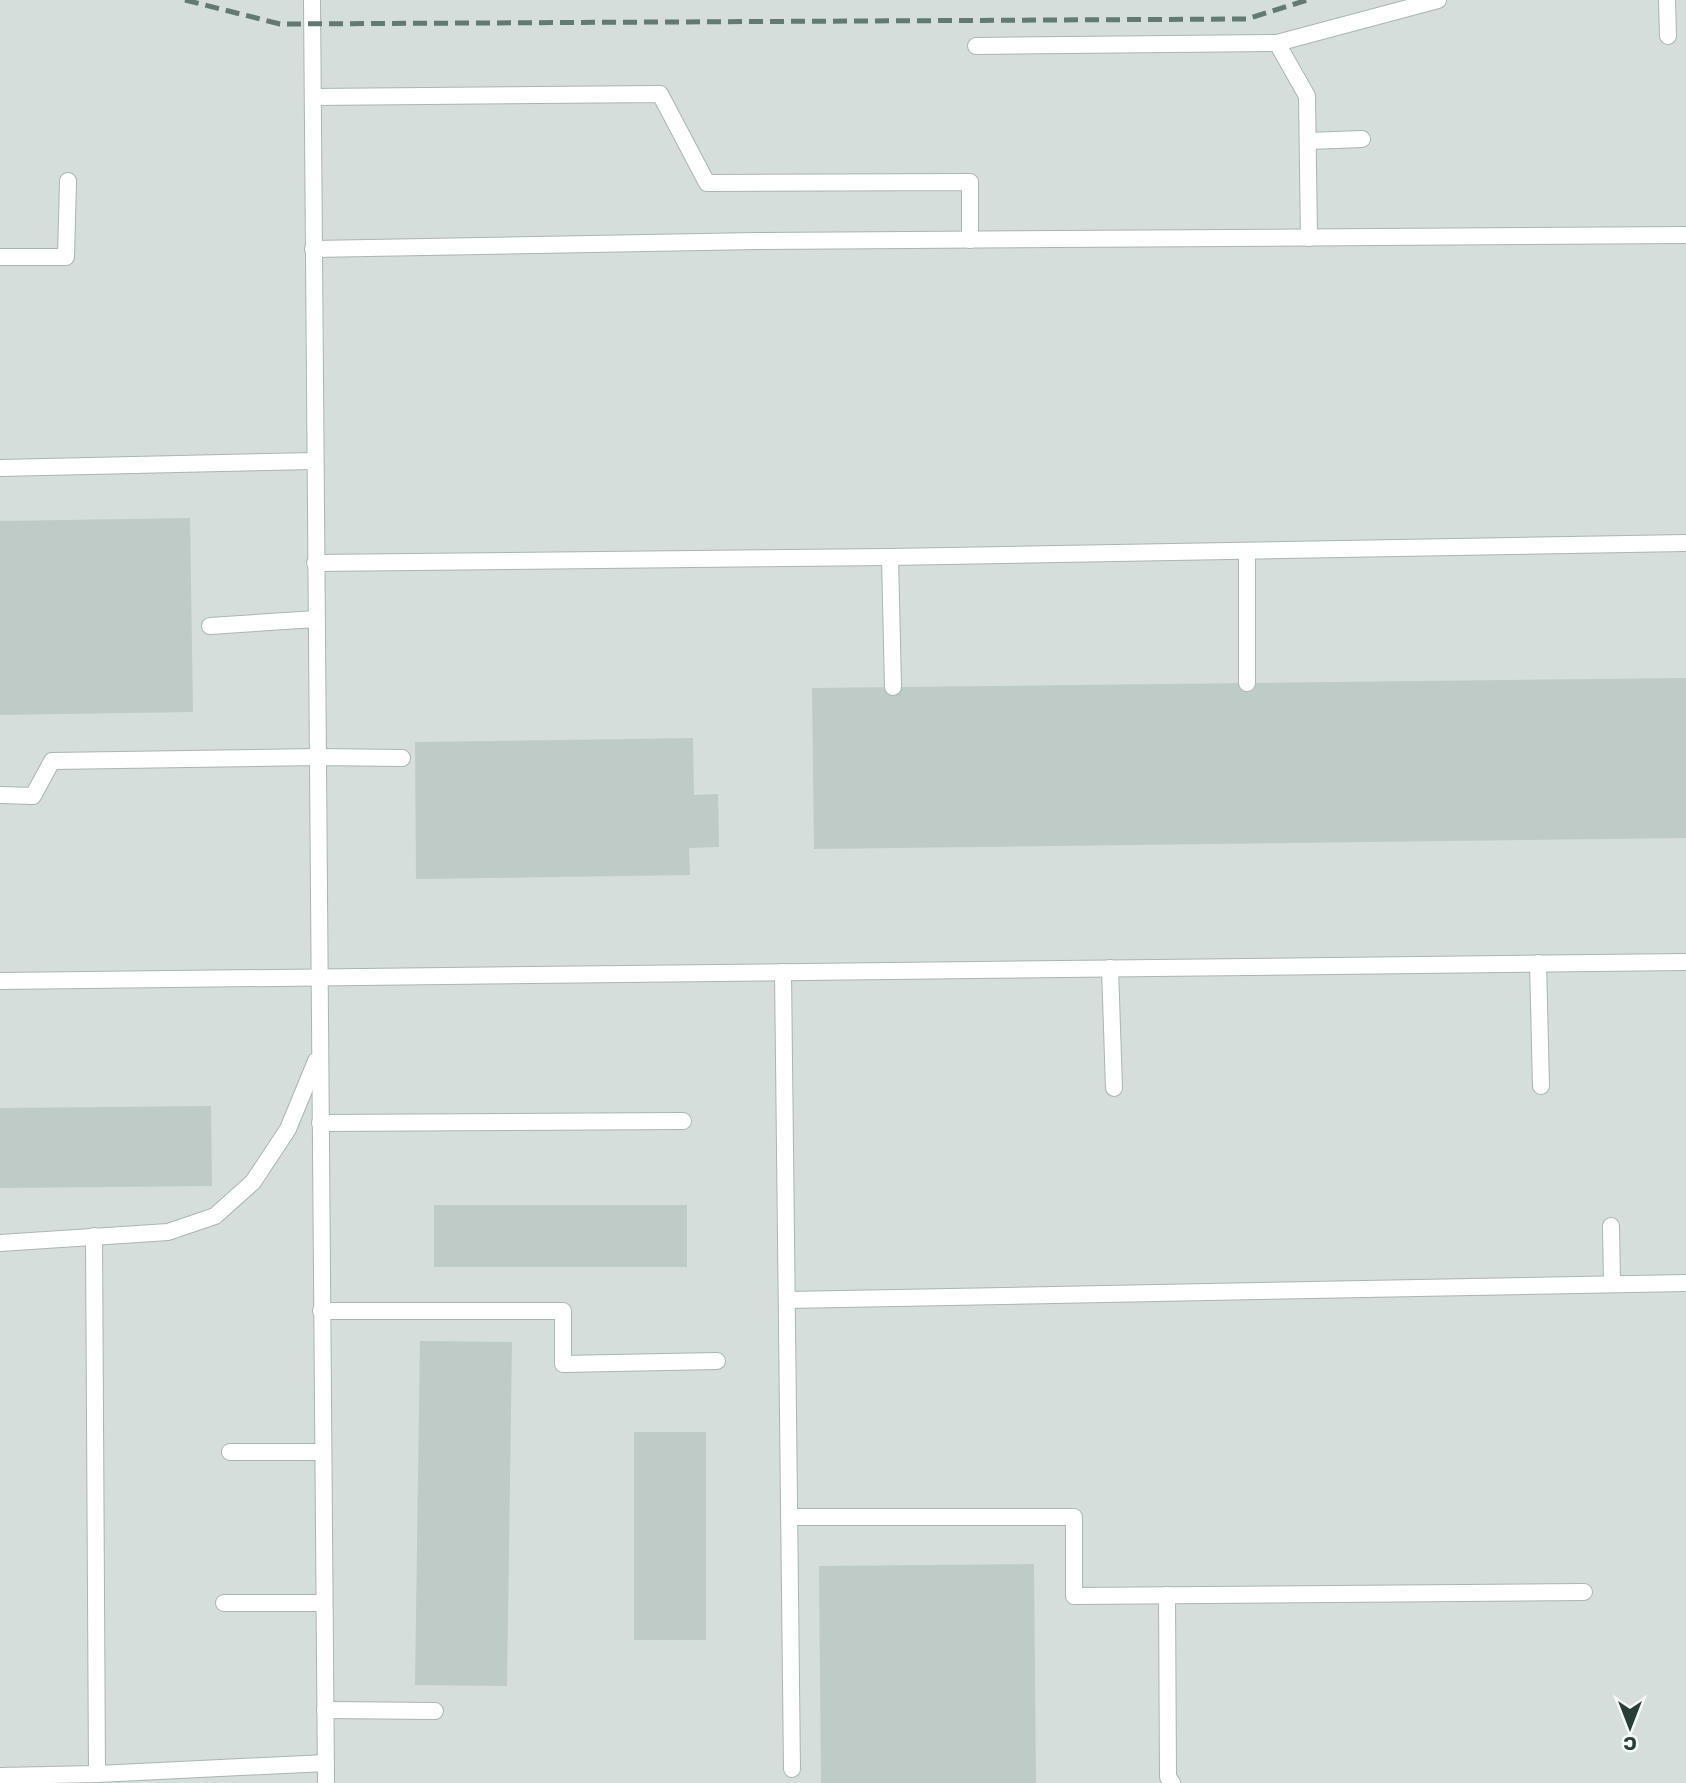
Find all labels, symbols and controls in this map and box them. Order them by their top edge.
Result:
north arrow [1595,1692,1665,1762]
text: С [1623,1732,1637,1755]

